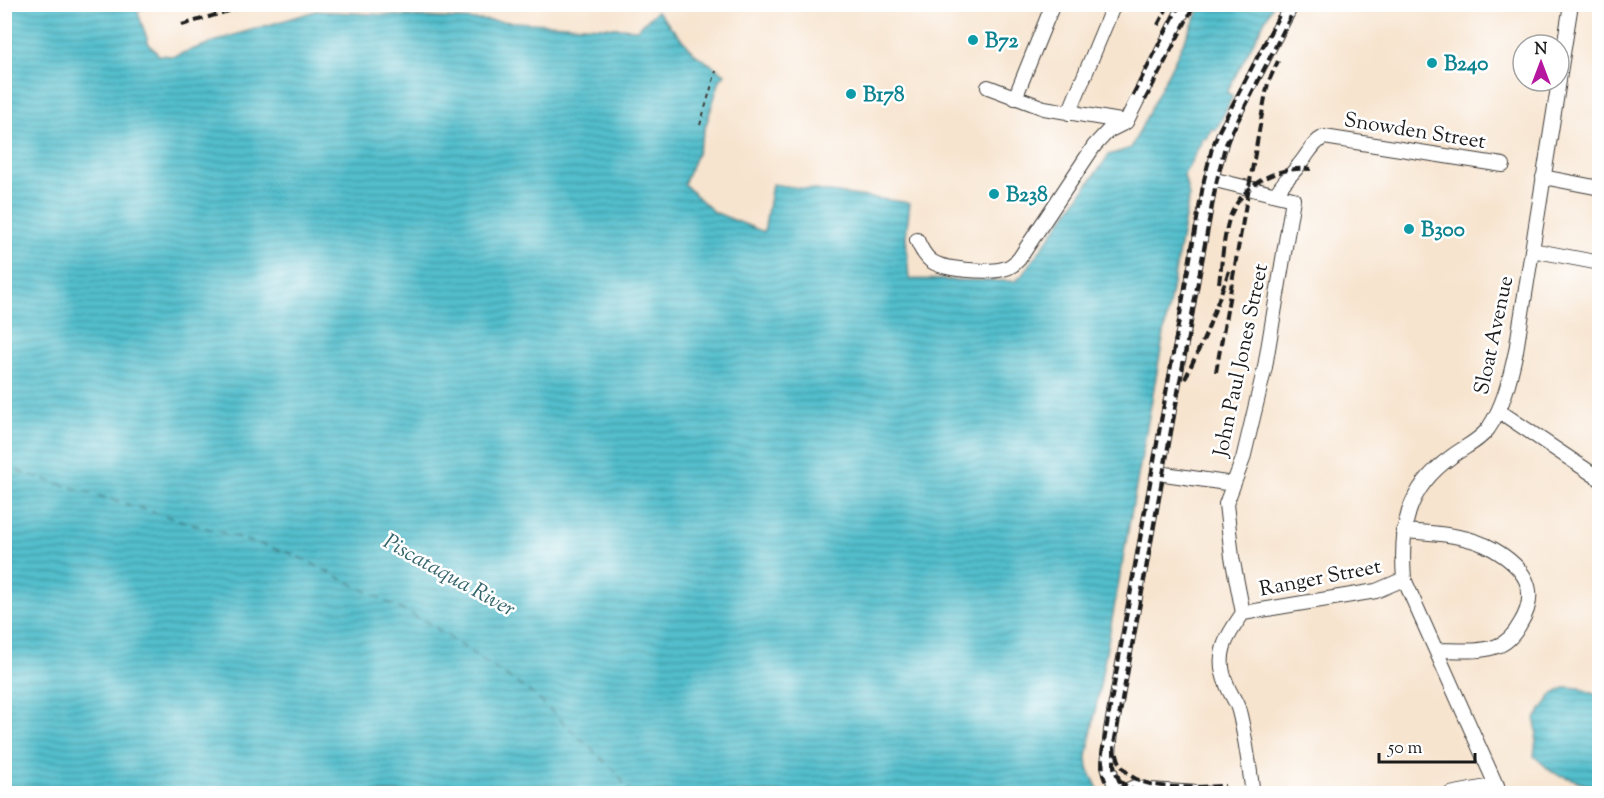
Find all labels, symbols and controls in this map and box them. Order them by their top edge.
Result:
place label: B72 [985,27,1019,57]
marker: B72 [966,33,980,47]
north arrow [1511,33,1571,93]
text: N [1535,39,1548,62]
place label: B240 [1444,50,1488,80]
marker: B240 [1425,56,1439,70]
place label: B178 [863,81,905,111]
marker: B178 [844,87,858,101]
street label: Snowden Street [1342,106,1488,158]
place label: B238 [1006,181,1048,211]
marker: B238 [987,187,1001,201]
place label: B300 [1421,216,1465,246]
marker: B300 [1402,222,1416,236]
street label: John Paul Jones Street [1207,261,1277,461]
street label: Sloat Avenue [1468,273,1522,398]
water label: Piscataqua River [377,527,521,626]
street label: Ranger Street [1257,552,1384,605]
scale bar [1379,726,1475,764]
text: 50 m [1387,736,1423,762]

